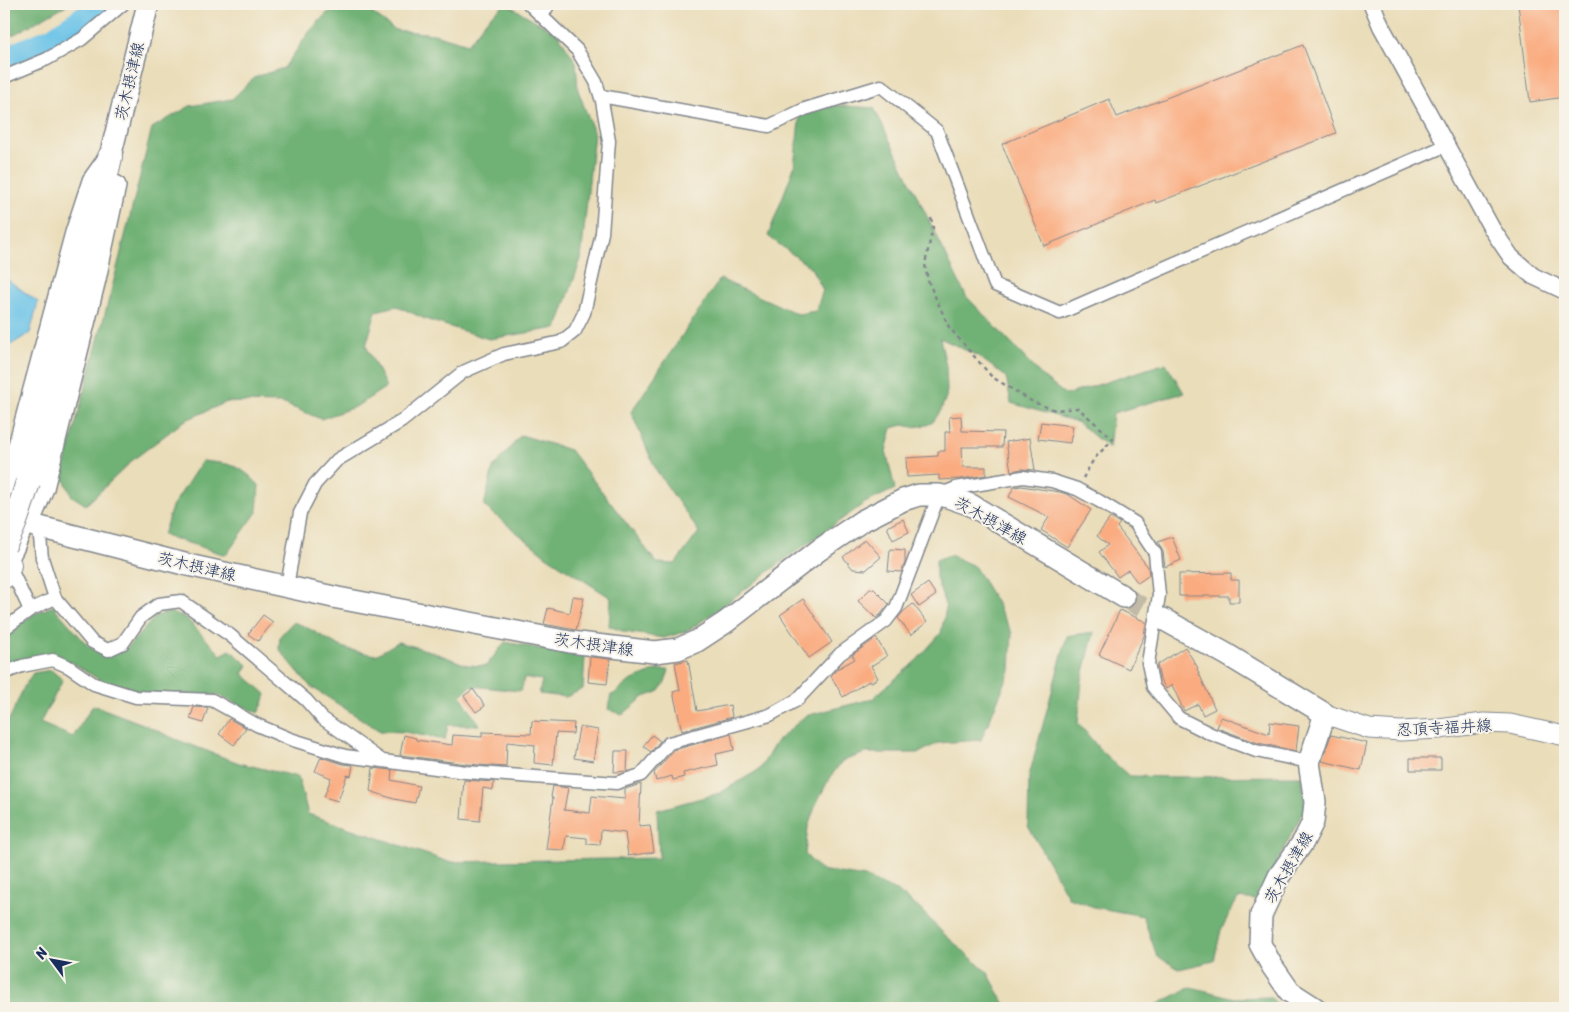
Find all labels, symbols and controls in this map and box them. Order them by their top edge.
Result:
street label: 茨木摂津線 [106,39,153,123]
street label: 茨木摂津線 [949,488,1033,553]
street label: 茨木摂津線 [155,543,239,590]
street label: 茨木摂津線 [552,625,636,664]
street label: 忍頂寺福井線 [1395,711,1493,744]
street label: 茨木摂津線 [1256,825,1321,909]
north arrow [28,934,78,984]
text: N [28,942,55,965]

